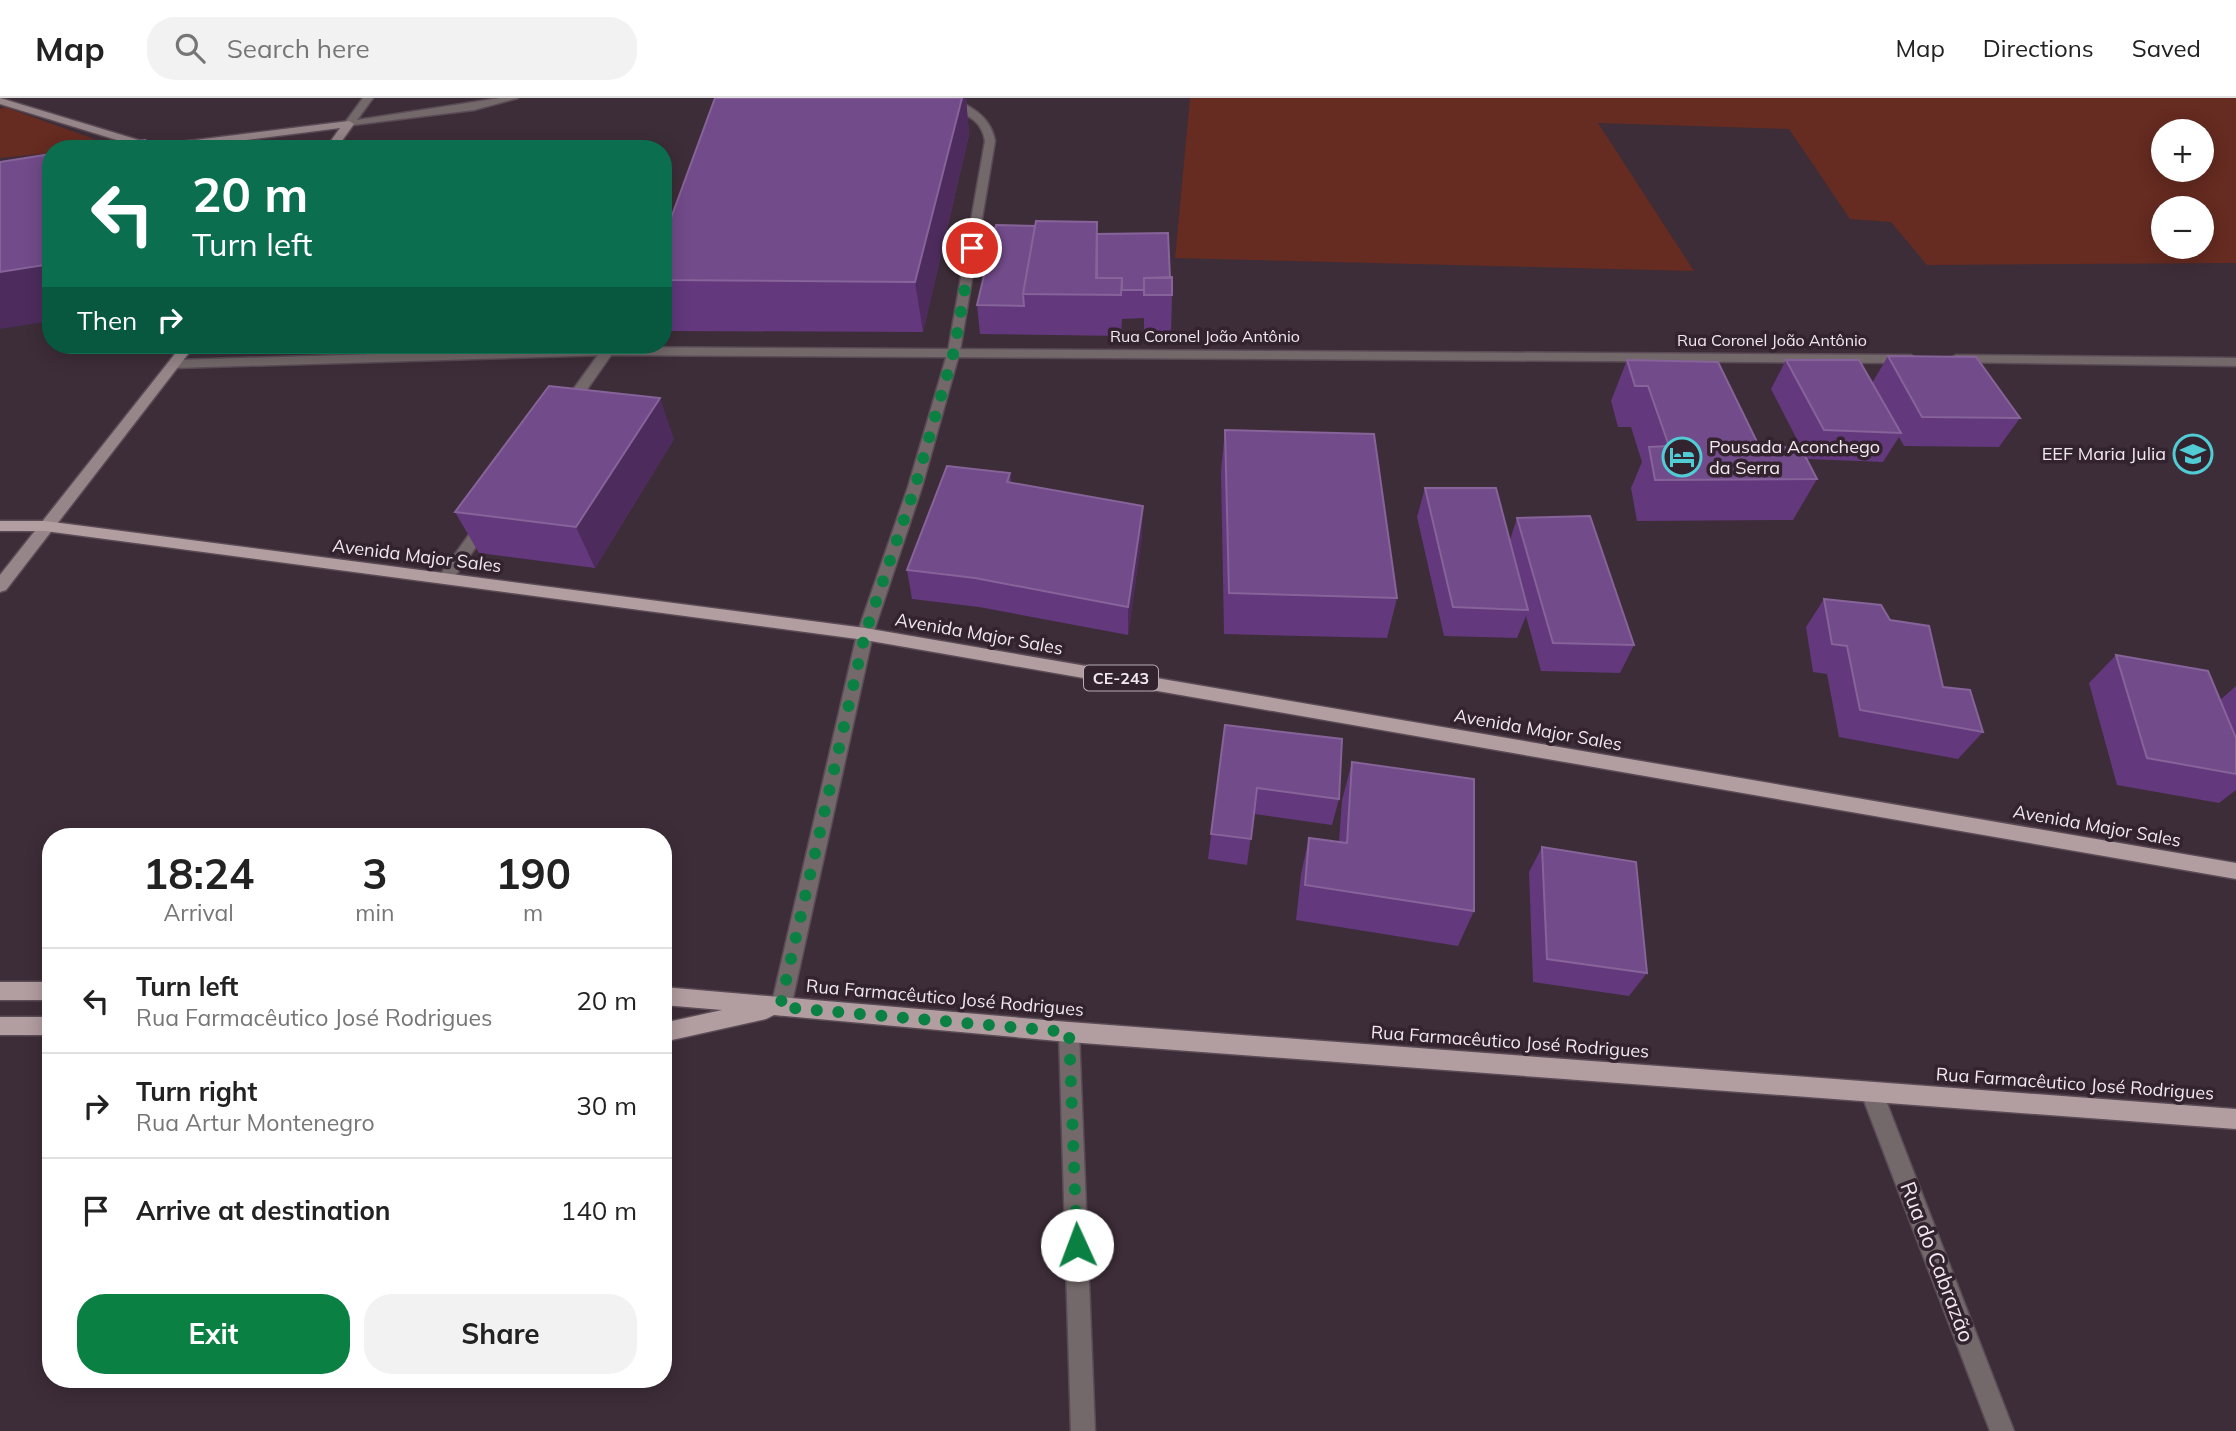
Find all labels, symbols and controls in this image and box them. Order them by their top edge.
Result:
search box [147,17,637,80]
text: Map [35,28,105,69]
icon: search [171,29,209,67]
text: Search here [227,32,370,65]
text: Map [1895,33,1945,63]
text: Directions [1983,33,2094,63]
text: Saved [2132,33,2201,63]
map controls [2151,119,2214,259]
button: + [2151,119,2214,182]
text: 20 m [192,163,308,224]
icon: left [77,168,168,259]
button: − [2151,196,2214,259]
pin [942,218,1002,278]
text: Turn left [192,224,312,264]
icon: arrive [953,229,991,267]
icon: right [151,301,189,339]
text: Then [77,304,137,337]
street label: Rua Coronel João Antônio [1110,326,1300,346]
street label: Rua Coronel João Antônio [1677,330,1867,350]
school or university icon: EEF Maria Julia [2172,433,2214,475]
place label: Pousada Aconchego da Serra [1709,435,1880,479]
hotel icon: Pousada Aconchego da Serra [1661,436,1703,478]
place label: EEF Maria Julia [2042,442,2166,465]
street label: Avenida Major Sales [331,534,503,577]
street label: Avenida Major Sales [893,607,1065,660]
road number: CE-243 [1084,666,1158,691]
street label: Avenida Major Sales [1452,703,1624,756]
street label: Avenida Major Sales [2011,799,2183,852]
text: 18:24 [143,847,254,900]
text: 3 [362,847,387,900]
text: 190 [495,847,571,900]
text: Arrival [163,898,234,927]
text: min [355,898,394,927]
text: m [523,898,543,927]
text: Turn left [136,970,238,1003]
street label: Rua Farmacêutico José Rodrigues [805,974,1085,1021]
icon: left [77,982,115,1020]
text: 20 m [576,984,637,1017]
text: Rua Farmacêutico José Rodrigues [136,1003,492,1032]
street label: Rua Farmacêutico José Rodrigues [1370,1020,1650,1063]
street label: Rua Farmacêutico José Rodrigues [1935,1062,2215,1105]
text: Turn right [136,1075,257,1108]
icon: right [77,1087,115,1125]
text: 30 m [576,1089,637,1122]
text: Rua Artur Montenegro [136,1108,375,1137]
street label: Rua do Cabrazão [1895,1178,1980,1345]
icon: arrive [77,1192,115,1230]
text: Arrive at destination [136,1194,391,1227]
text: 140 m [561,1194,637,1227]
position arrow [1040,1208,1114,1282]
button: Exit [77,1294,350,1374]
button: Share [364,1294,637,1374]

